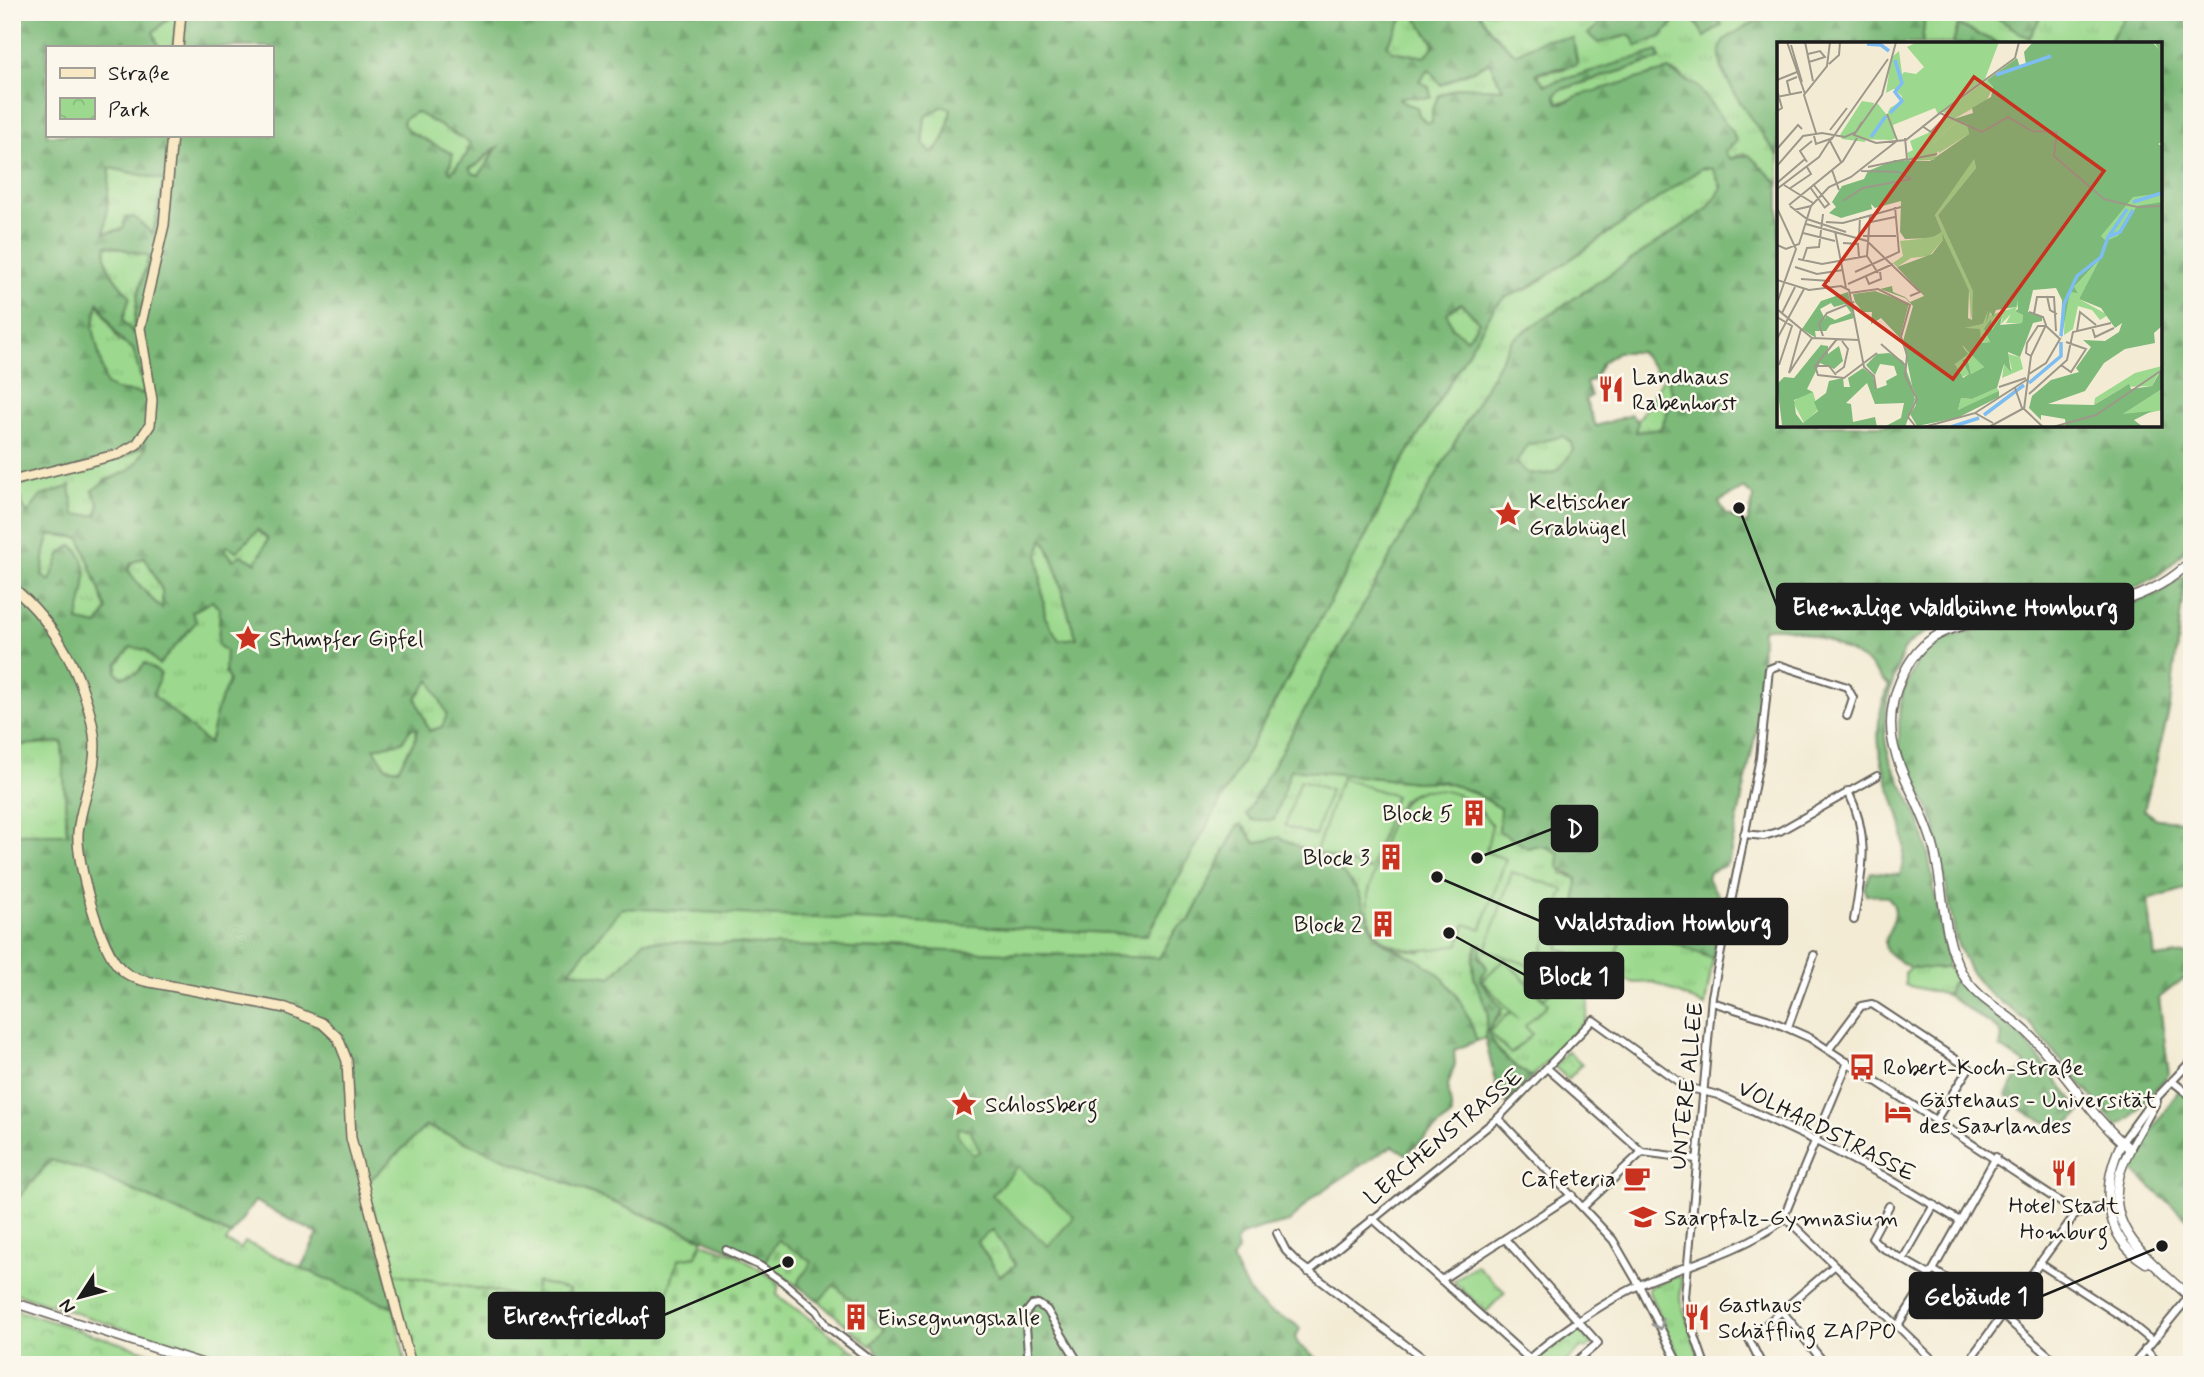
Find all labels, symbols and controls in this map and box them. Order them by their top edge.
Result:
inset map [1777,42,2162,427]
legend [46,46,273,136]
text: Straße [108,60,170,88]
text: Park [108,96,150,124]
place label: Landhaus Rabenhorst [1632,363,1737,419]
restaurant icon: Landhaus Rabenhorst [1596,374,1626,404]
place label: Keltischer Grabhügel [1529,488,1631,544]
place icon: Keltischer Grabhügel [1493,499,1523,529]
callout: Ehemalige Waldbühne Homburg [1777,584,2133,629]
text: Ehemalige Waldbühne Homburg [1792,593,2118,625]
place icon: Stumpfer Gipfel [233,623,263,653]
place label: Stumpfer Gipfel [269,625,424,655]
building icon: Block 5 [1459,798,1489,828]
place label: Block 5 [1382,800,1453,830]
callout: D [1552,806,1597,851]
text: D [1567,815,1583,846]
building icon: Block 3 [1376,842,1406,872]
place label: Block 3 [1303,844,1370,874]
callout: Waldstadion Homburg [1540,899,1787,944]
text: Waldstadion Homburg [1554,908,1771,940]
building icon: Block 2 [1368,909,1398,939]
place label: Block 2 [1294,911,1362,941]
callout: Block 1 [1525,953,1623,998]
text: Block 1 [1539,962,1609,993]
street label: UNTERE ALLEE [1664,1001,1712,1171]
bus stop icon: Robert-Koch-Straße [1847,1052,1877,1082]
place label: Robert-Koch-Straße [1883,1054,2084,1084]
street label: LERCHENSTRASSE [1359,1062,1530,1213]
street label: VOLHARDSTRASSE [1732,1074,1920,1190]
place label: Gästehaus - Universität des Saarlandes [1919,1086,2157,1142]
place icon: Schlossberg [949,1089,979,1119]
place label: Schlossberg [985,1091,1098,1123]
hotel icon: Gästehaus - Universität des Saarlandes [1883,1097,1913,1127]
restaurant icon: Hotel Stadt Homburg [2049,1158,2079,1188]
cafe icon: Cafeteria [1622,1163,1652,1193]
place label: Cafeteria [1521,1165,1616,1195]
place label: Hotel Stadt Homburg [2008,1192,2120,1250]
school or university icon: Saarpfalz-Gymnasium [1628,1202,1658,1232]
place label: Saarpfalz-Gymnasium [1664,1204,1898,1234]
north arrow [46,1262,116,1332]
callout: Gebäude 1 [1910,1273,2042,1318]
text: Gebäude 1 [1924,1282,2028,1313]
place label: Gasthaus Schäffling ZAPPO [1718,1291,1897,1349]
callout: Ehrenfriedhof [489,1293,664,1338]
text: N [54,1294,81,1319]
text: Ehrenfriedhof [503,1302,650,1333]
building icon: Einsegnungshalle [841,1302,871,1332]
restaurant icon: Gasthaus Schäffling ZAPPO [1682,1302,1712,1332]
place label: Einsegnungshalle [877,1304,1040,1336]
one-way arrow [1651,1318,1665,1330]

